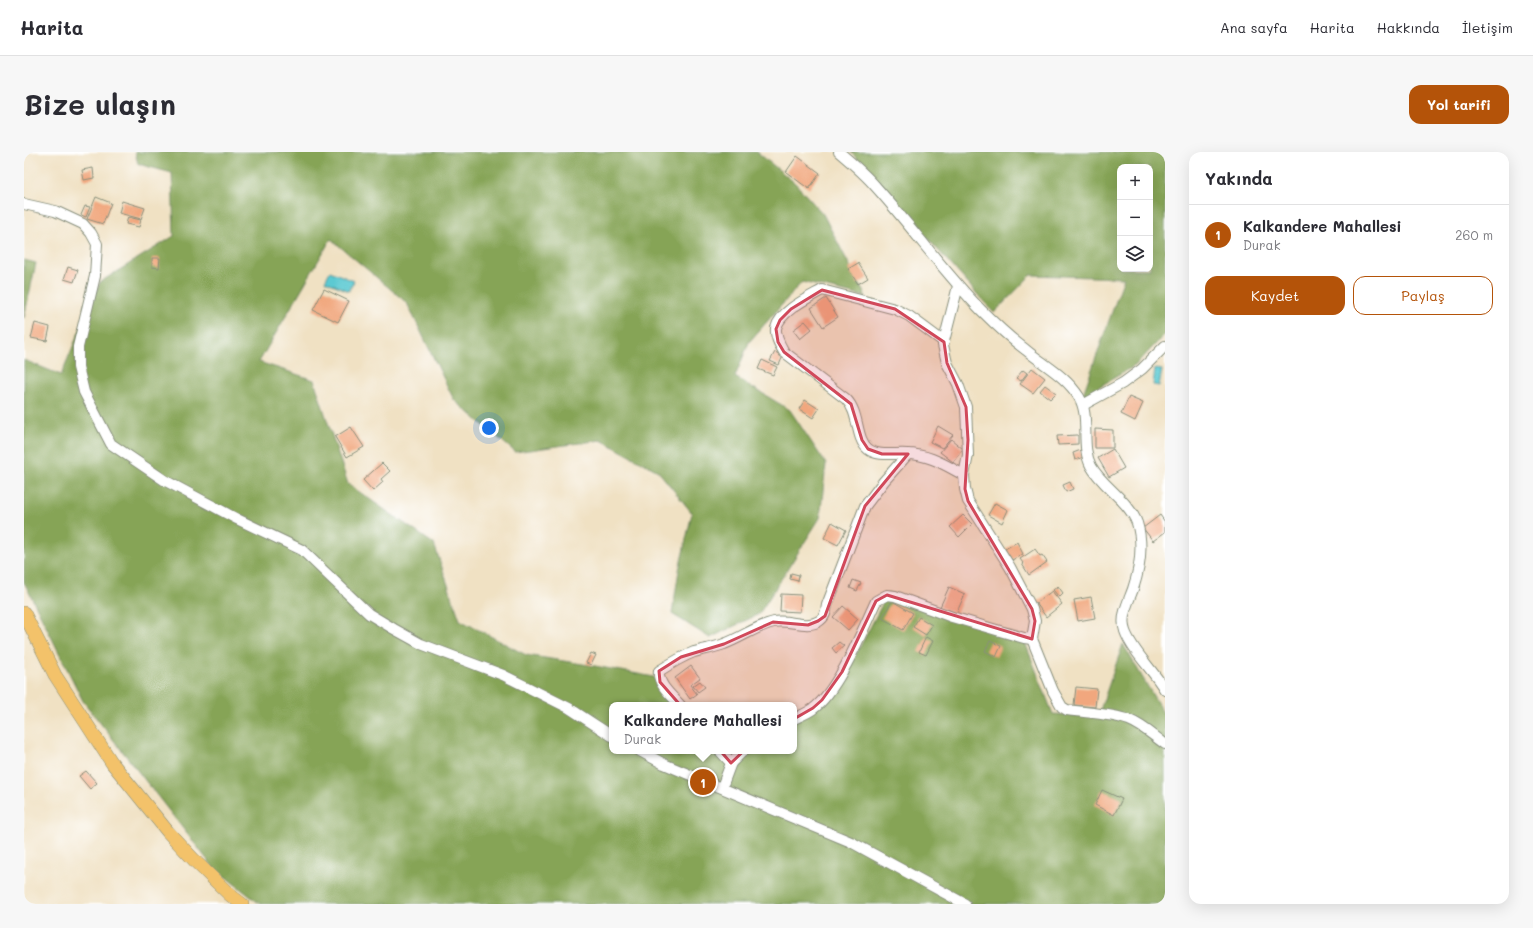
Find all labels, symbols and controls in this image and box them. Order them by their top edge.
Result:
text: Harita [20,15,83,40]
text: Ana sayfa [1220,18,1288,37]
text: Harita [1310,18,1355,37]
text: Hakkında [1377,18,1440,37]
text: İletişim [1462,18,1513,37]
button: Yol tarifi [1409,85,1509,124]
text: Bize ulaşın [24,86,176,122]
map controls [1117,164,1153,272]
button: + [1117,164,1153,200]
text: Yakında [1205,167,1273,189]
button: − [1117,200,1153,236]
text: Kalkandere Mahallesi [1243,216,1402,236]
text: 1 [1215,226,1221,243]
text: 260 m [1455,226,1493,243]
button: layers [1117,236,1153,272]
text: Durak [1243,236,1281,253]
button: Kaydet [1205,276,1345,315]
button: Paylaş [1353,276,1493,315]
your location [479,418,499,438]
popup [609,702,797,754]
text: Kalkandere Mahallesi [624,710,782,730]
text: Durak [624,730,661,747]
pin: 1 [690,767,716,797]

